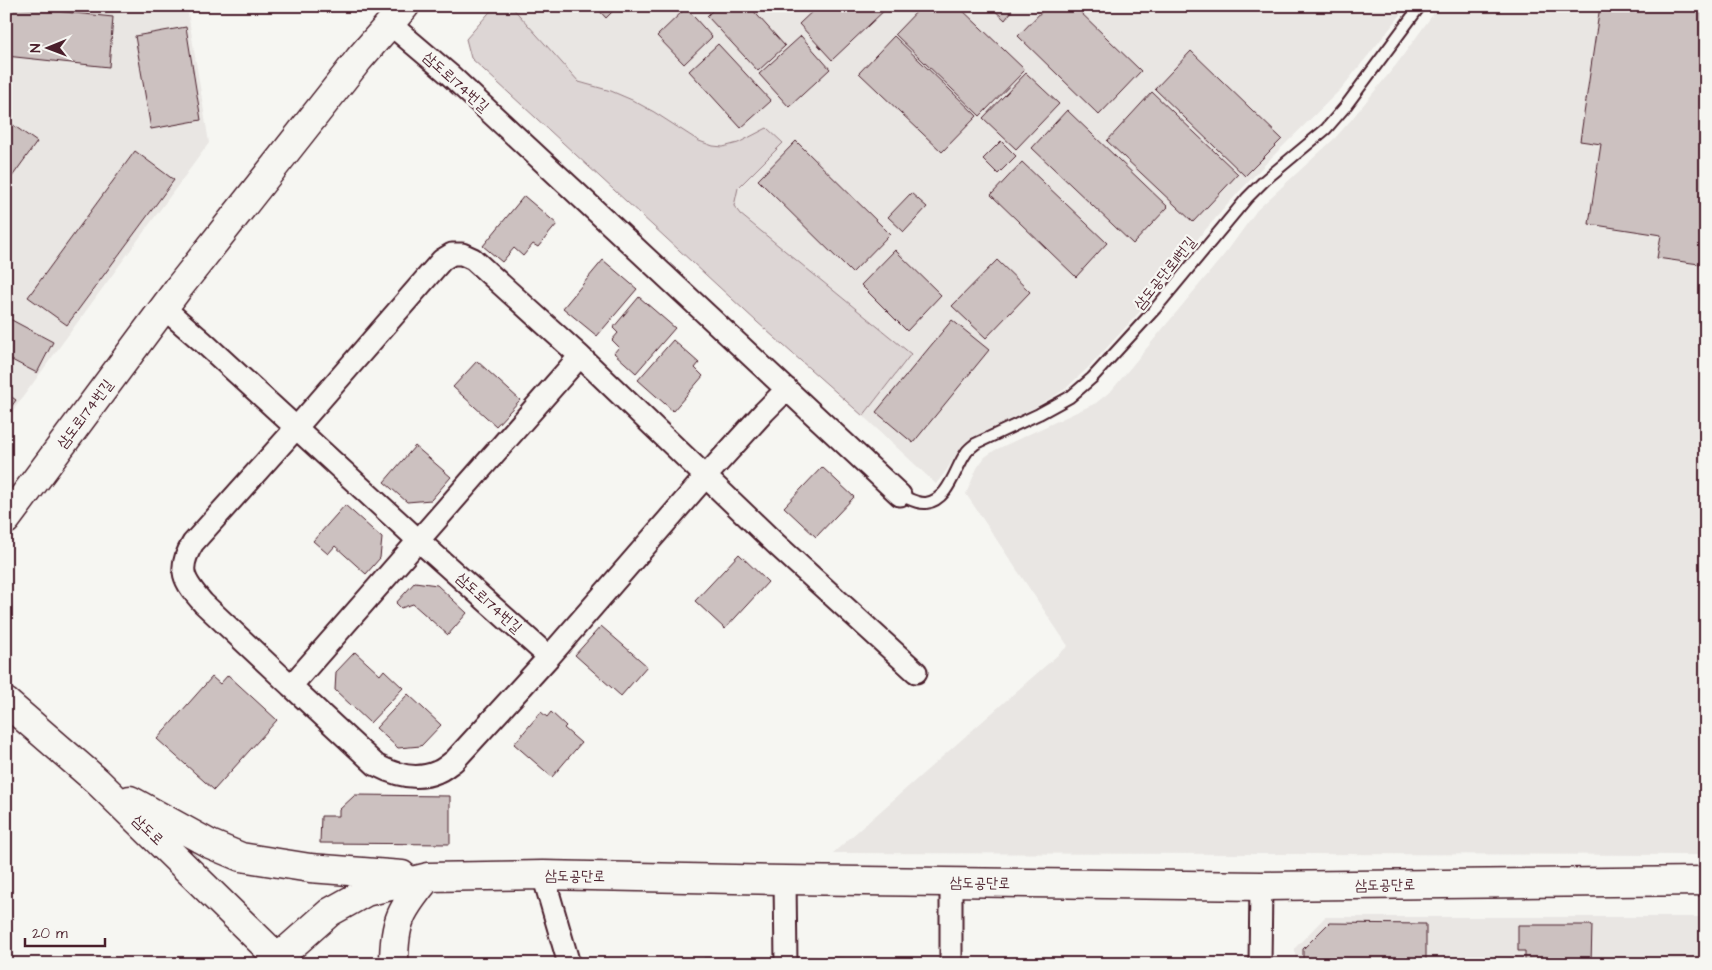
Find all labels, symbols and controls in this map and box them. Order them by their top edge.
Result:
north arrow [22,22,72,72]
text: N [26,43,46,53]
street label: 삼도로174번길 [419,47,493,117]
street label: 삼도공단로11번길 [1129,232,1201,314]
street label: 삼도로174번길 [52,375,118,453]
street label: 삼도로174번길 [452,568,526,638]
street label: 삼도로 [128,810,168,850]
street label: 삼도공단로 [545,865,605,887]
street label: 삼도공단로 [950,872,1010,894]
street label: 삼도공단로 [1355,874,1415,896]
scale bar [25,915,105,947]
text: 20 m [32,923,68,944]

